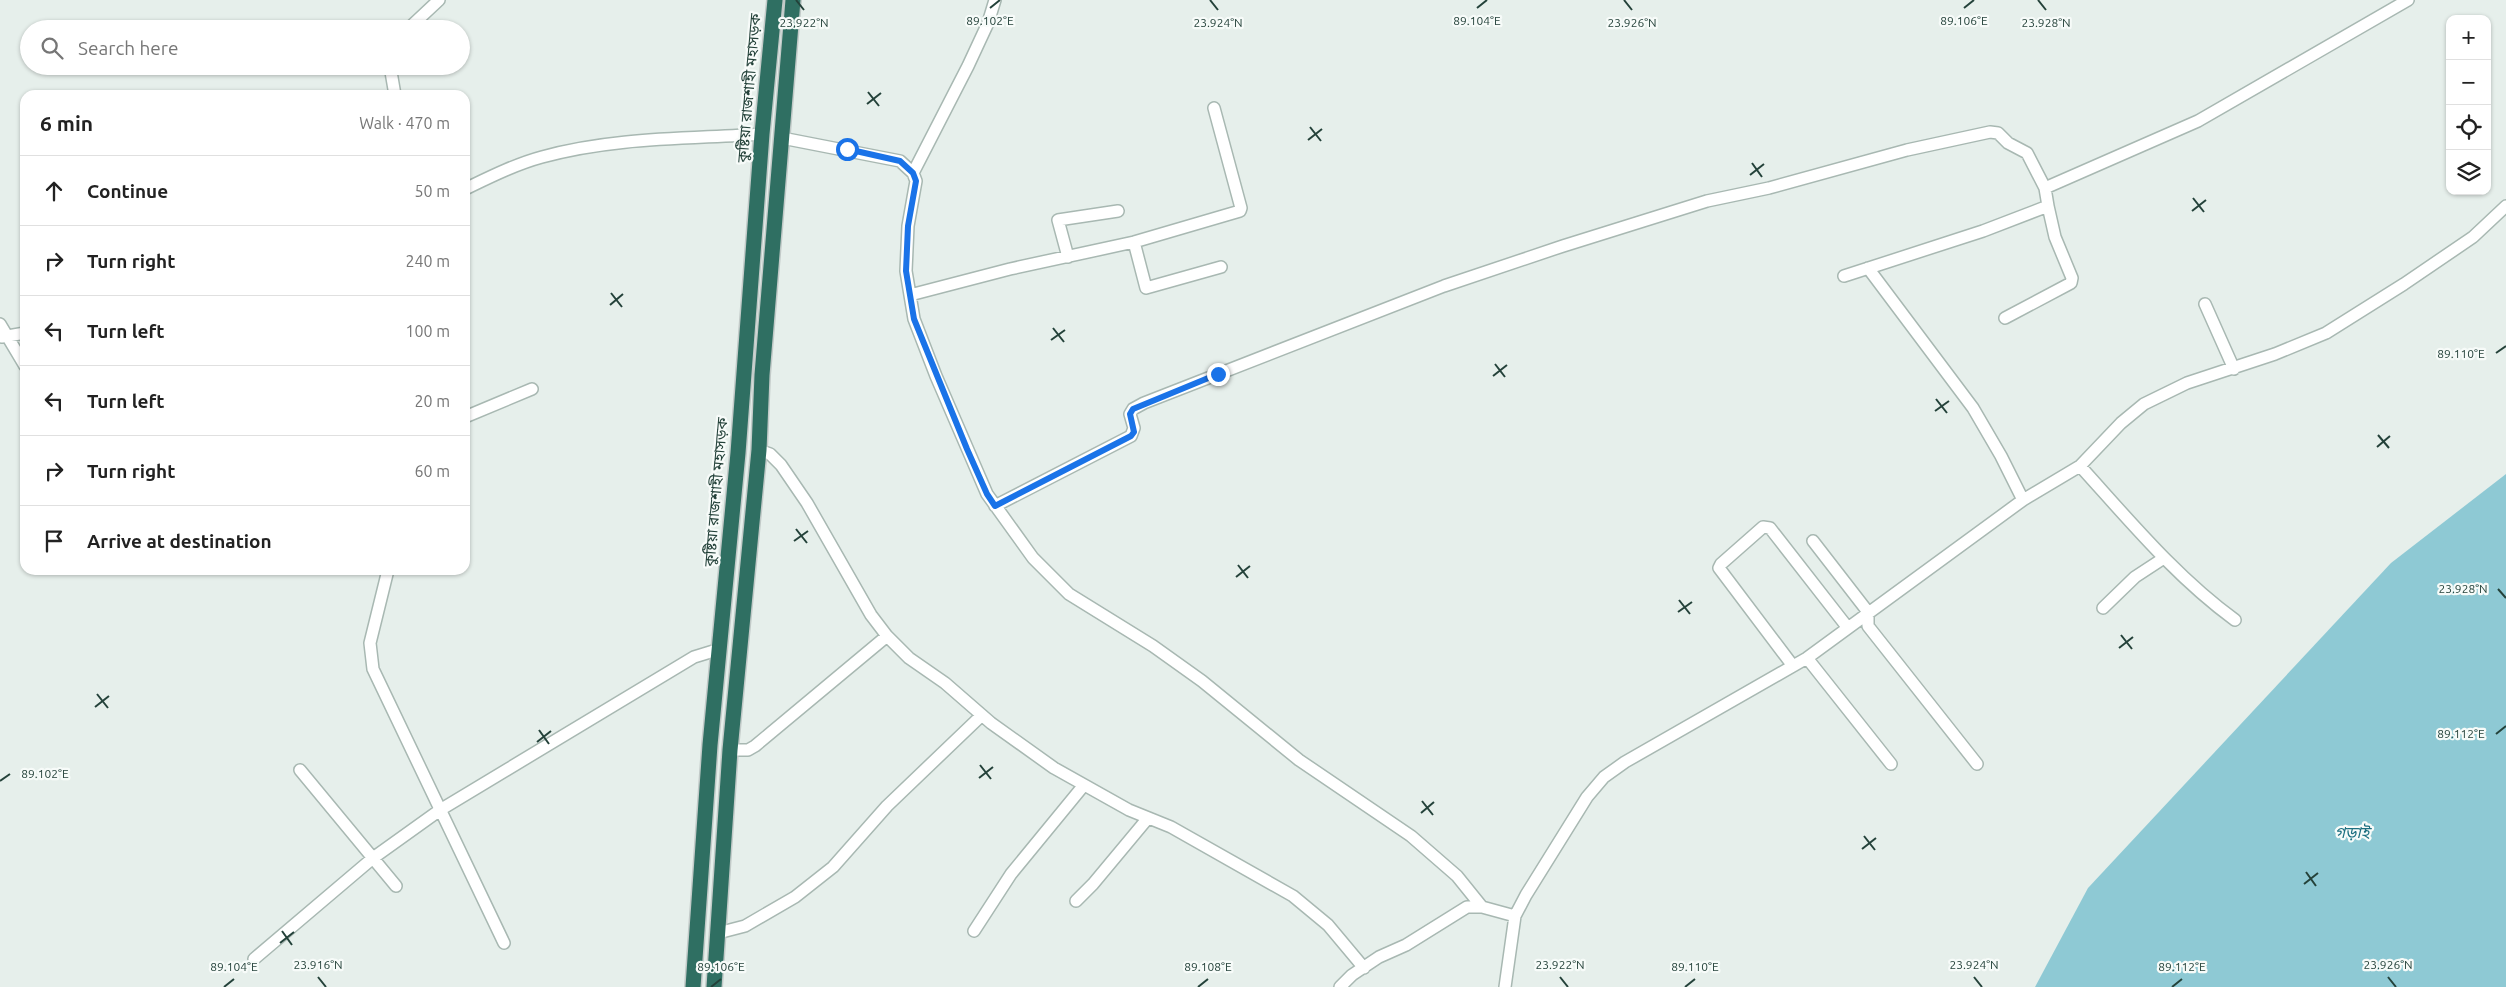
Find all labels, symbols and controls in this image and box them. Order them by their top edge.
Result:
street label: কুষ্টিয়া রাজশাহী মহাসড়ক [733,12,765,164]
text: 89.102°E [966,14,1014,27]
text: 89.104°E [1453,14,1501,27]
text: 89.106°E [1940,14,1988,27]
map controls [2446,15,2491,195]
button: + [2446,15,2491,60]
text: 23.922°N [779,16,829,29]
text: 23.924°N [1193,16,1243,29]
text: 23.926°N [1607,16,1657,29]
text: 23.928°N [2021,16,2071,29]
search box [20,20,470,75]
icon: search [38,34,66,62]
text: Search here [78,37,178,59]
button: − [2446,60,2491,105]
button: locate [2446,105,2491,150]
text: 6 min [40,111,93,135]
text: Walk · 470 m [359,114,450,132]
route start [836,138,859,161]
button: layers [2446,150,2491,195]
icon: ahead [40,177,68,205]
text: Continue [87,180,168,202]
text: 50 m [414,182,450,200]
icon: right [40,247,68,275]
text: Turn right [87,250,175,272]
text: 240 m [405,252,450,270]
icon: left [40,317,68,345]
text: Turn left [87,320,165,342]
text: 100 m [405,322,450,340]
text: 89.110°E [2437,347,2485,360]
route end [1207,363,1230,386]
icon: left [40,387,68,415]
text: Turn left [87,390,165,412]
text: 20 m [414,392,450,410]
street label: কুষ্টিয়া রাজশাহী মহাসড়ক [700,416,732,568]
icon: right [40,457,68,485]
text: Turn right [87,460,175,482]
text: 60 m [414,462,450,480]
icon: arrive [40,527,68,555]
text: Arrive at destination [87,530,272,552]
text: 23.928°N [2438,582,2488,595]
text: 89.112°E [2437,727,2485,740]
text: 89.102°E [21,767,69,780]
water label: গড়াই [2335,823,2373,841]
text: 23.916°N [293,958,343,971]
text: 23.922°N [1535,958,1585,971]
text: 23.924°N [1949,958,1999,971]
text: 23.926°N [2363,958,2413,971]
text: 89.104°E [210,960,258,973]
text: 89.106°E [697,960,745,973]
text: 89.108°E [1184,960,1232,973]
text: 89.110°E [1671,960,1719,973]
text: 89.112°E [2158,960,2206,973]

